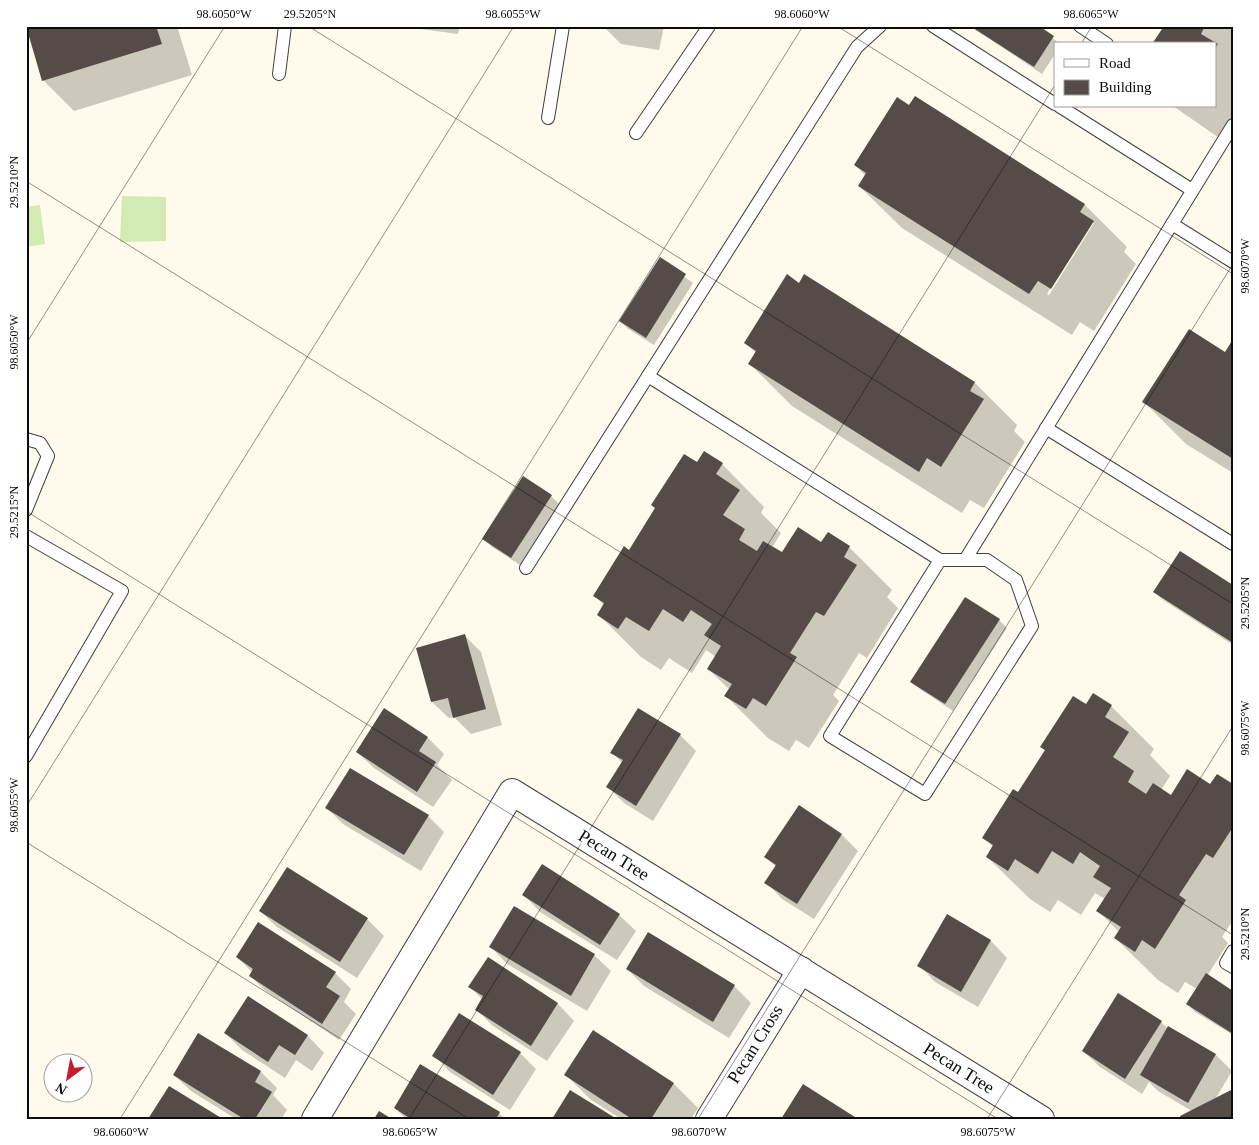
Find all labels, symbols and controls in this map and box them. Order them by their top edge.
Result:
text: 98.6050°W [196,7,252,21]
text: 29.5205°N [284,7,337,21]
text: 98.6055°W [485,7,541,21]
text: 98.6060°W [774,7,830,21]
text: 98.6065°W [1063,7,1119,21]
legend [1054,42,1216,108]
text: Road [1099,55,1131,71]
text: Building [1099,79,1152,95]
text: 29.5210°N [7,155,21,208]
text: 98.6070°W [1238,238,1252,294]
text: 98.6050°W [7,314,21,370]
text: 29.5215°N [7,485,21,538]
text: 29.5205°N [1238,576,1252,629]
text: 98.6075°W [1238,700,1252,756]
text: 98.6055°W [7,777,21,833]
street label: Pecan Tree [575,825,653,885]
text: 29.5210°N [1238,907,1252,960]
street label: Pecan Cross [723,1001,787,1087]
street label: Pecan Tree [920,1038,998,1098]
north arrow [42,1052,92,1102]
text: N [53,1080,70,1098]
text: 98.6060°W [93,1125,149,1139]
text: 98.6065°W [382,1125,438,1139]
text: 98.6070°W [671,1125,727,1139]
text: 98.6075°W [960,1125,1016,1139]

